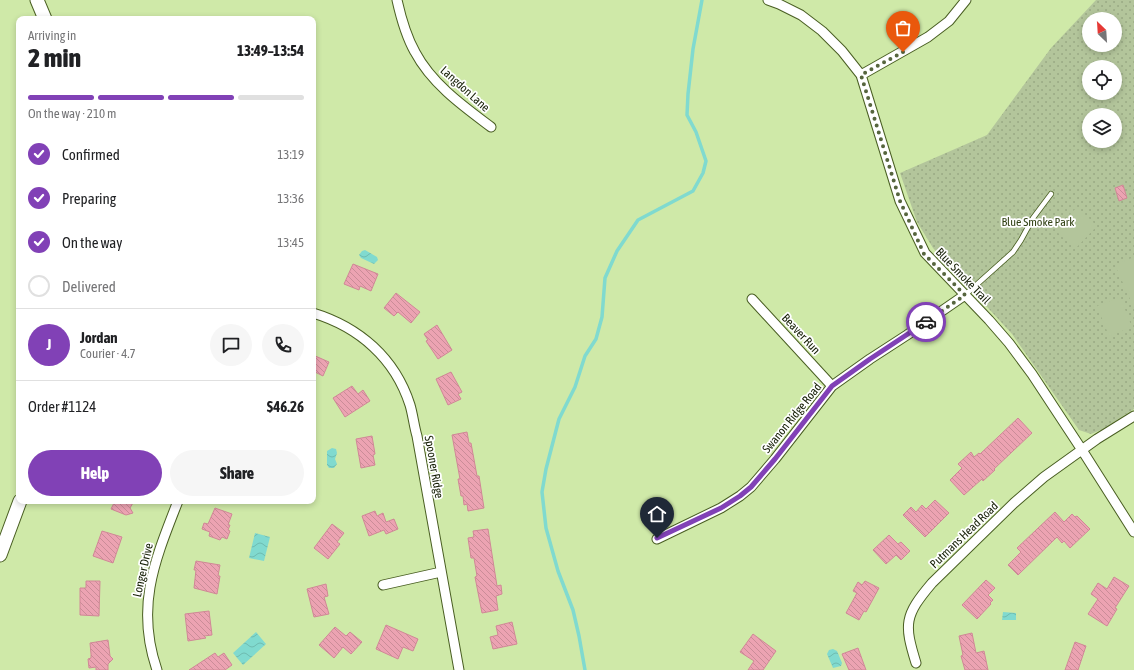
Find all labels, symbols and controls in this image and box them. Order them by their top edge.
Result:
pin [886,11,920,52]
north arrow [1082,12,1122,52]
map controls [1082,12,1122,148]
icon: bag [892,17,914,39]
text: Arriving in [28,28,76,43]
text: 13:49–13:54 [237,42,304,59]
text: 2 min [28,43,81,73]
button: locate [1082,60,1122,100]
street label: Langdon Lane [438,63,492,115]
text: On the way · 210 m [28,106,116,121]
button: layers [1082,108,1122,148]
icon: check [28,143,50,165]
text: Confirmed [62,146,120,163]
text: 13:19 [277,147,304,162]
icon: check [28,187,50,209]
text: Preparing [62,190,116,207]
text: 13:36 [277,191,304,206]
park label: Blue Smoke Park [1001,215,1075,229]
icon: check [28,231,50,253]
text: On the way [62,234,123,251]
text: 13:45 [277,235,304,250]
street label: Blue Smoke Trail [933,245,994,308]
text: Delivered [62,278,116,295]
courier [906,302,946,342]
street label: Beaver Run [779,311,823,357]
icon: car [915,311,937,333]
button: chat [210,324,252,366]
button: phone [262,324,304,366]
text: Jordan [80,329,118,346]
text: J [47,336,51,353]
text: Courier · 4.7 [80,346,136,361]
street label: Swanon Ridge Road [760,380,824,456]
text: Order #1124 [28,398,96,415]
text: $46.26 [267,398,304,415]
street label: Spooner Ridge [422,435,446,499]
button: Help [28,450,162,496]
button: Share [170,450,304,496]
pin [640,497,674,538]
street label: Putmans Head Road [927,499,1001,571]
icon: home [646,503,668,525]
street label: Longer Drive [130,542,156,598]

